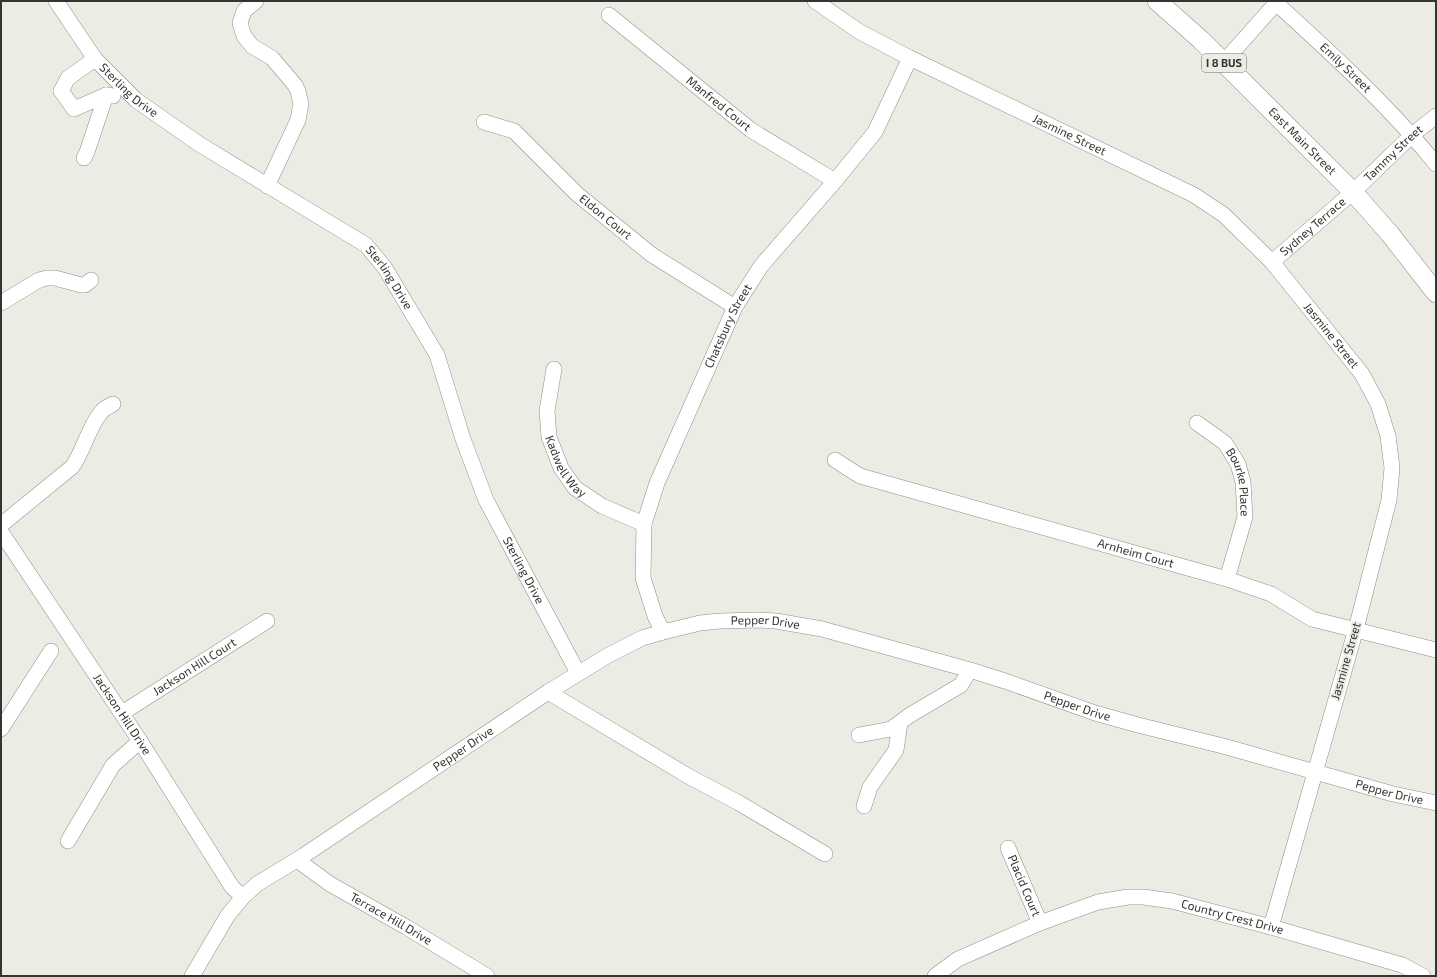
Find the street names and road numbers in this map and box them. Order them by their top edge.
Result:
street label: Emily Street [1318,39,1375,95]
road number: I 8 BUS [1202,54,1246,72]
street label: Sterling Drive [97,60,161,119]
street label: Manfred Court [684,73,755,134]
street label: East Main Street [1266,104,1340,178]
street label: Jasmine Street [1031,110,1109,158]
street label: Tammy Street [1360,121,1425,184]
street label: Eldon Court [577,191,635,242]
street label: Sydney Terrace [1276,194,1348,258]
street label: Sterling Drive [363,242,416,312]
street label: Chatsbury Street [701,281,754,370]
street label: Jasmine Street [1301,300,1363,371]
street label: Kadwell Way [543,433,590,500]
street label: Bourke Place [1224,445,1253,517]
street label: Sterling Drive [501,534,548,606]
street label: Arnheim Court [1096,535,1176,570]
street label: Pepper Drive [730,612,801,631]
street label: Jasmine Street [1327,620,1363,701]
street label: Jackson Hill Court [150,634,239,698]
street label: Jackson Hill Drive [91,671,155,757]
street label: Pepper Drive [1042,687,1112,723]
street label: Pepper Drive [430,723,495,773]
street label: Pepper Drive [1354,776,1425,806]
street label: Placid Court [1006,852,1044,919]
street label: Terrace Hill Drive [348,889,435,947]
street label: Country Crest Drive [1180,896,1286,936]

